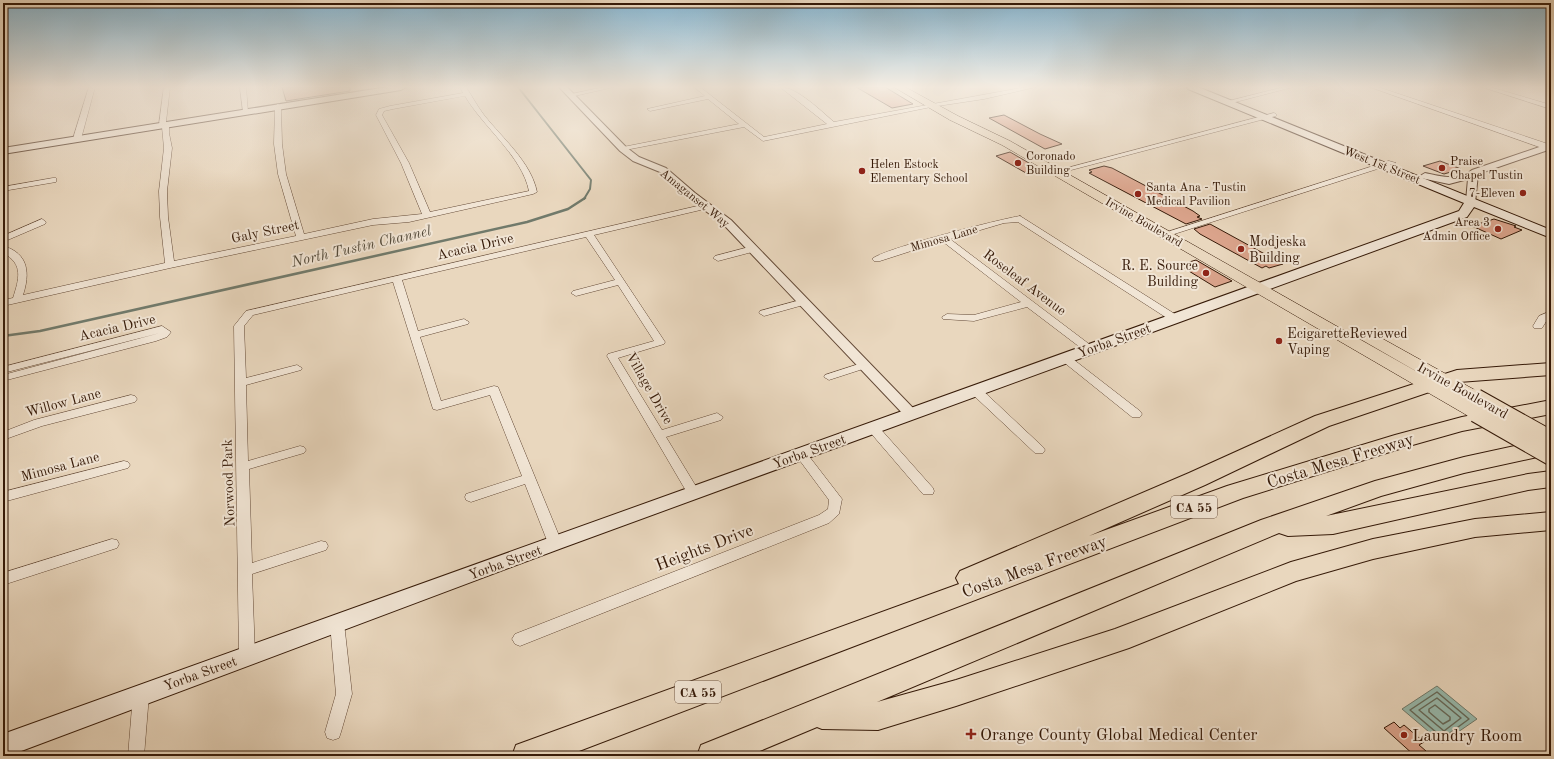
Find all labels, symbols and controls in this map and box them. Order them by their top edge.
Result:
street label: West 1st Street [1342,145,1422,187]
place label: Coronado Building [1026,151,1076,177]
place label: Praise Chapel Tustin [1450,156,1523,182]
marker: Coronado Building [1013,158,1023,168]
place label: Helen Estock Elementary School [870,159,968,185]
marker: Praise Chapel Tustin [1437,163,1447,173]
marker: Helen Estock Elementary School [857,166,867,176]
street label: Amaganset Way [657,167,732,231]
place label: Santa Ana - Tustin Medical Pavilion [1146,182,1247,208]
place label: 7-Eleven [1469,188,1516,200]
marker: 7-Eleven [1518,188,1528,198]
marker: Santa Ana - Tustin Medical Pavilion [1133,189,1143,199]
street label: Irvine Boulevard [1103,196,1184,250]
place label: Area 3 Admin Office [1422,217,1490,243]
street label: Galy Street [230,218,301,246]
water label: North Tustin Channel [289,224,433,271]
street label: Mimosa Lane [909,224,980,254]
marker: Area 3 Admin Office [1493,224,1503,234]
street label: Acacia Drive [436,231,515,263]
place label: Modjeska Building [1249,235,1306,265]
marker: Modjeska Building [1236,244,1246,254]
street label: Roseleaf Avenue [980,247,1068,318]
place label: R. E. Source Building [1121,259,1198,289]
marker: R. E. Source Building [1201,268,1211,278]
street label: Acacia Drive [78,312,157,344]
street label: Yorba Street [1076,321,1153,361]
place label: EcigaretteReviewed Vaping [1287,327,1407,357]
marker: EcigaretteReviewed Vaping [1274,336,1284,346]
street label: Village Drive [623,350,675,427]
street label: Irvine Boulevard [1415,360,1510,422]
street label: Willow Lane [24,386,102,420]
street label: Costa Mesa Freeway [1265,431,1416,492]
street label: Yorba Street [771,432,848,472]
street label: Norwood Park [220,439,238,527]
street label: Mimosa Lane [19,450,101,484]
road number: CA 55 [1171,496,1217,518]
street label: Heights Drive [653,522,756,575]
street label: Costa Mesa Freeway [960,533,1109,602]
street label: Yorba Street [467,543,544,583]
street label: Yorba Street [162,654,239,694]
road number: CA 55 [675,681,721,703]
place label: Orange County Global Medical Center [980,727,1258,744]
marker: Orange County Global Medical Center [965,728,977,740]
place label: Laundry Room [1412,728,1522,745]
marker: Laundry Room [1399,730,1409,740]

